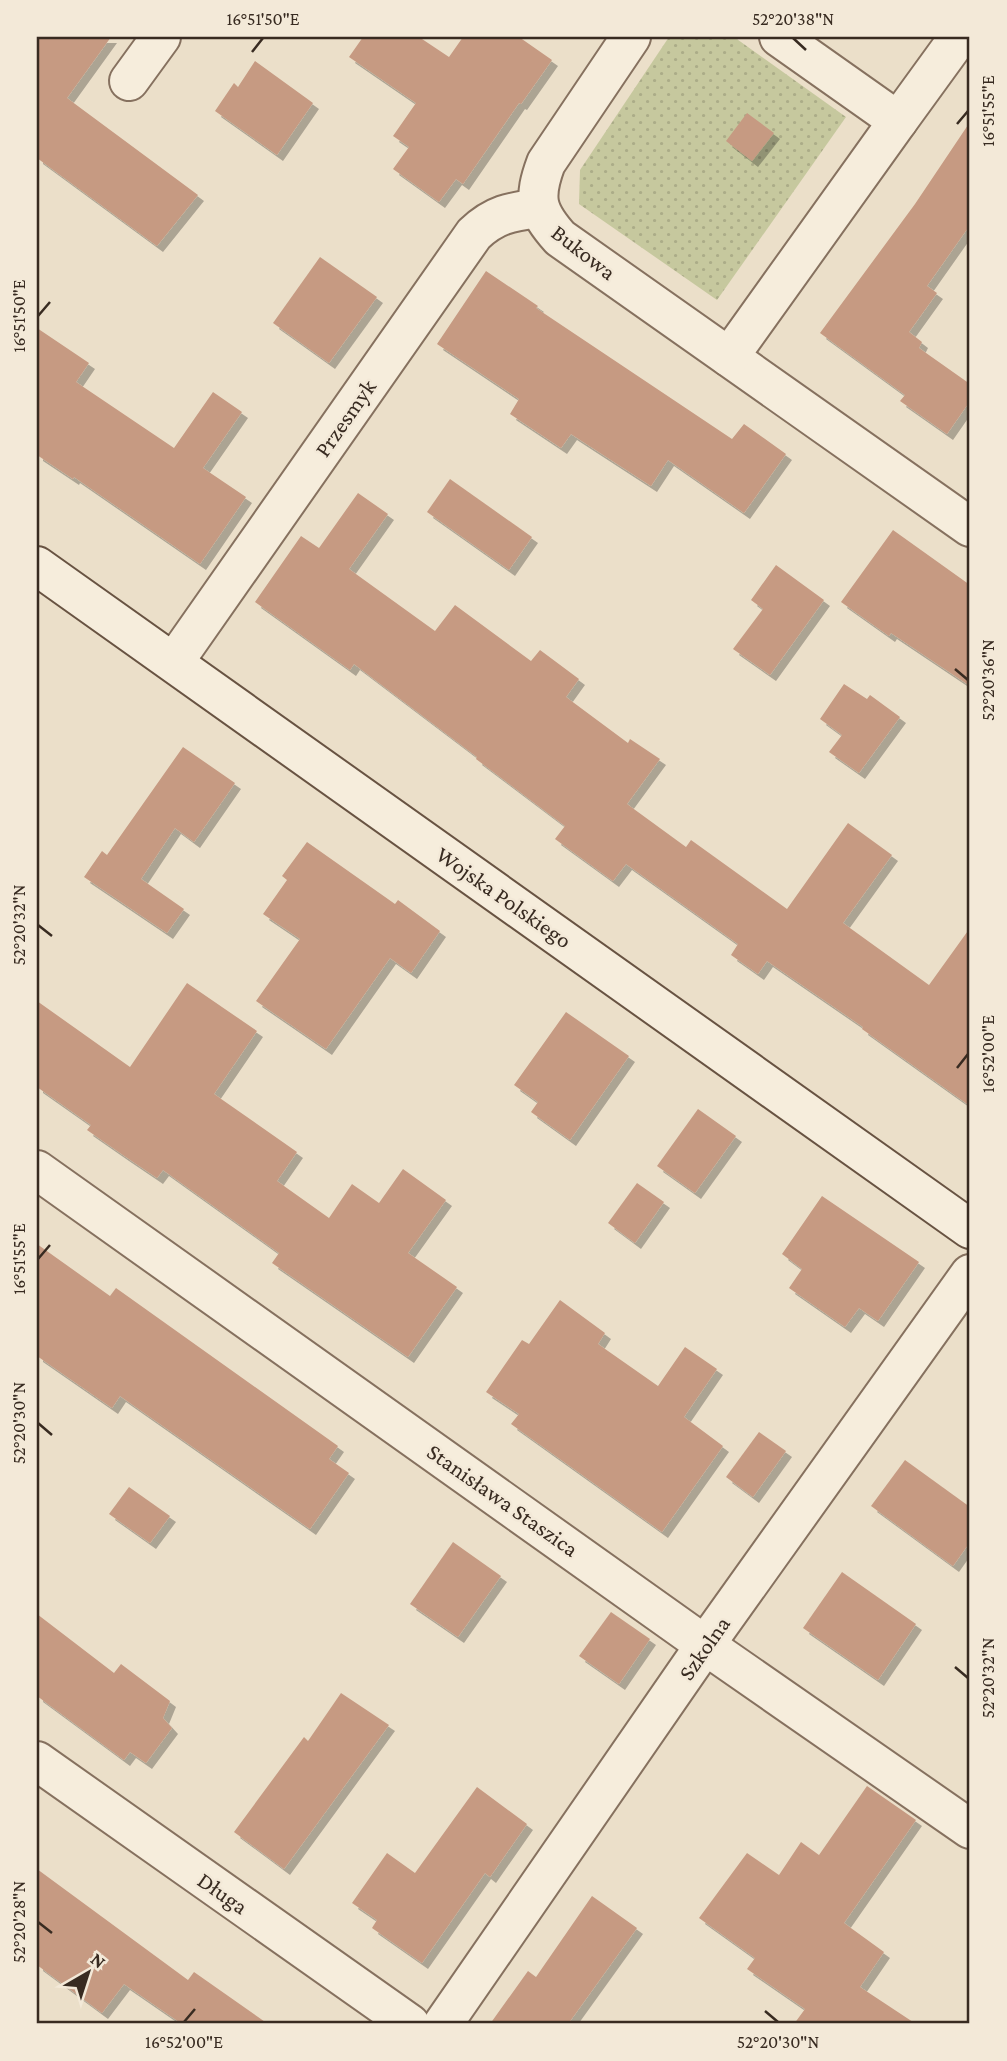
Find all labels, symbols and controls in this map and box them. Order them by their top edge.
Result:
text: 16°51'50"E [226,9,300,29]
text: 52°20'38"N [752,9,834,29]
text: 16°51'55"E [978,75,998,147]
street label: Bukowa [547,219,622,285]
text: 16°51'50"E [9,279,29,353]
street label: Przesmyk [309,374,381,462]
text: 52°20'36"N [978,639,998,721]
street label: Wojska Polskiego [431,841,577,953]
text: 52°20'32"N [9,884,29,966]
text: 16°52'00"E [978,1015,998,1093]
text: 16°51'55"E [9,1223,29,1295]
text: 52°20'30"N [9,1382,29,1464]
street label: Stanisława Staszica [422,1438,584,1562]
street label: Szkolna [673,1611,735,1685]
text: 52°20'32"N [978,1637,998,1719]
street label: Długa [193,1867,253,1920]
text: 52°20'28"N [9,1881,29,1963]
north arrow [52,1938,122,2008]
text: N [87,1948,110,1972]
text: 16°52'00"E [145,2032,223,2052]
text: 52°20'30"N [737,2032,819,2052]

